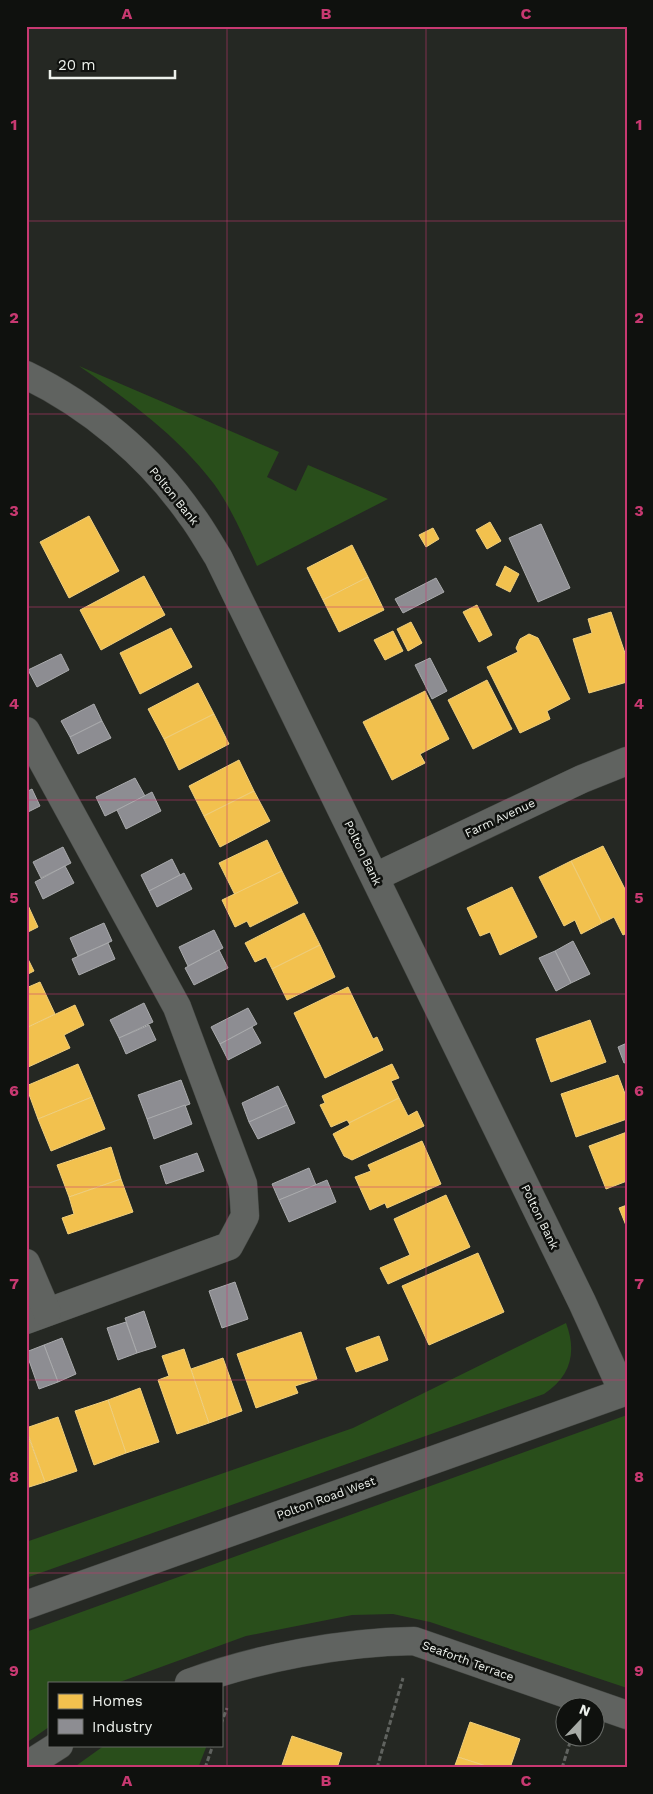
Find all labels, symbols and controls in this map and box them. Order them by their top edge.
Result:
text: A [122,4,133,23]
text: B [321,4,332,23]
text: C [521,4,532,23]
scale bar [50,48,175,80]
text: 20 m [58,56,96,74]
text: 1 [11,115,17,134]
text: 1 [636,115,642,134]
text: 2 [9,308,19,327]
text: 2 [634,308,644,327]
street label: Polton Bank [146,464,202,528]
text: 3 [9,501,19,520]
text: 3 [634,501,644,520]
text: 4 [9,694,19,713]
text: 4 [634,694,644,713]
street label: Farm Avenue [463,796,537,840]
street label: Polton Bank [341,818,385,888]
text: 5 [9,888,19,907]
text: 5 [634,888,644,907]
text: 6 [9,1081,19,1100]
text: 6 [634,1081,644,1100]
street label: Polton Bank [518,1182,562,1252]
text: 7 [9,1274,19,1293]
text: 7 [634,1274,644,1293]
text: 8 [9,1467,19,1486]
text: 8 [634,1467,644,1486]
street label: Polton Road West [275,1474,377,1522]
street label: Seaforth Terrace [420,1638,516,1684]
text: 9 [9,1661,19,1680]
text: 9 [634,1661,644,1680]
legend [48,1682,222,1746]
text: Homes [92,1692,143,1710]
north arrow [556,1696,606,1746]
text: N [577,1701,593,1719]
text: Industry [92,1718,153,1736]
text: A [122,1771,133,1790]
text: B [321,1771,332,1790]
text: C [521,1771,532,1790]

